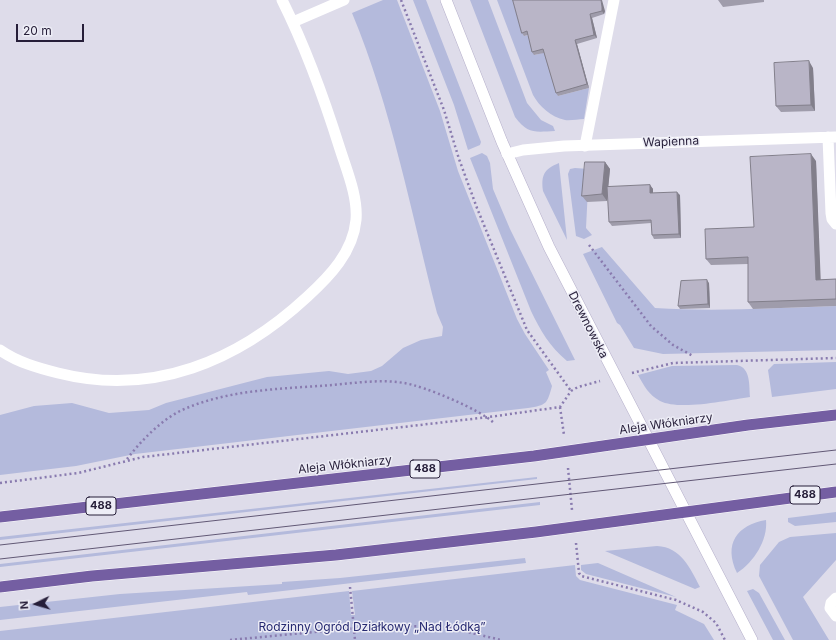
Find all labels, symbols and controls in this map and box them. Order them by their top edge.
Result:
scale bar [18,16,86,42]
text: 20 m [23,23,52,38]
street label: Wapienna [643,134,699,150]
street label: Drewnowska [565,289,611,361]
street label: Aleja Włókniarzy [618,410,714,438]
street label: Aleja Włókniarzy [297,453,393,477]
road number: 488 [410,460,440,478]
road number: 488 [790,486,820,504]
road number: 488 [86,497,116,515]
north arrow [16,584,56,624]
text: N [17,600,31,610]
park label: Rodzinny Ogród Działkowy „Nad Łódką” [258,620,486,634]

